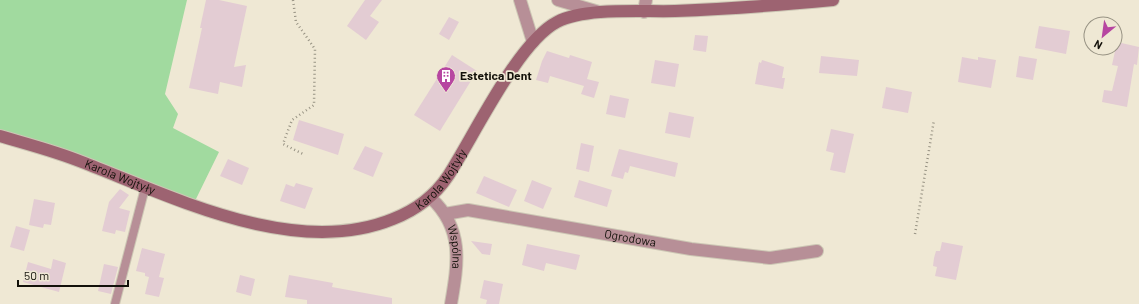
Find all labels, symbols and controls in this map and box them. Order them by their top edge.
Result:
north arrow [1083,16,1123,56]
text: N [1092,38,1104,53]
building icon: Estetica Dent [435,65,457,93]
place label: Estetica Dent [460,68,532,82]
street label: Karola Wojtyły [412,146,469,212]
street label: Karola Wojtyły [83,156,158,197]
street label: Wspólna [445,223,465,269]
street label: Ogrodowa [603,226,657,249]
scale bar [18,262,128,288]
text: 50 m [24,268,49,282]

